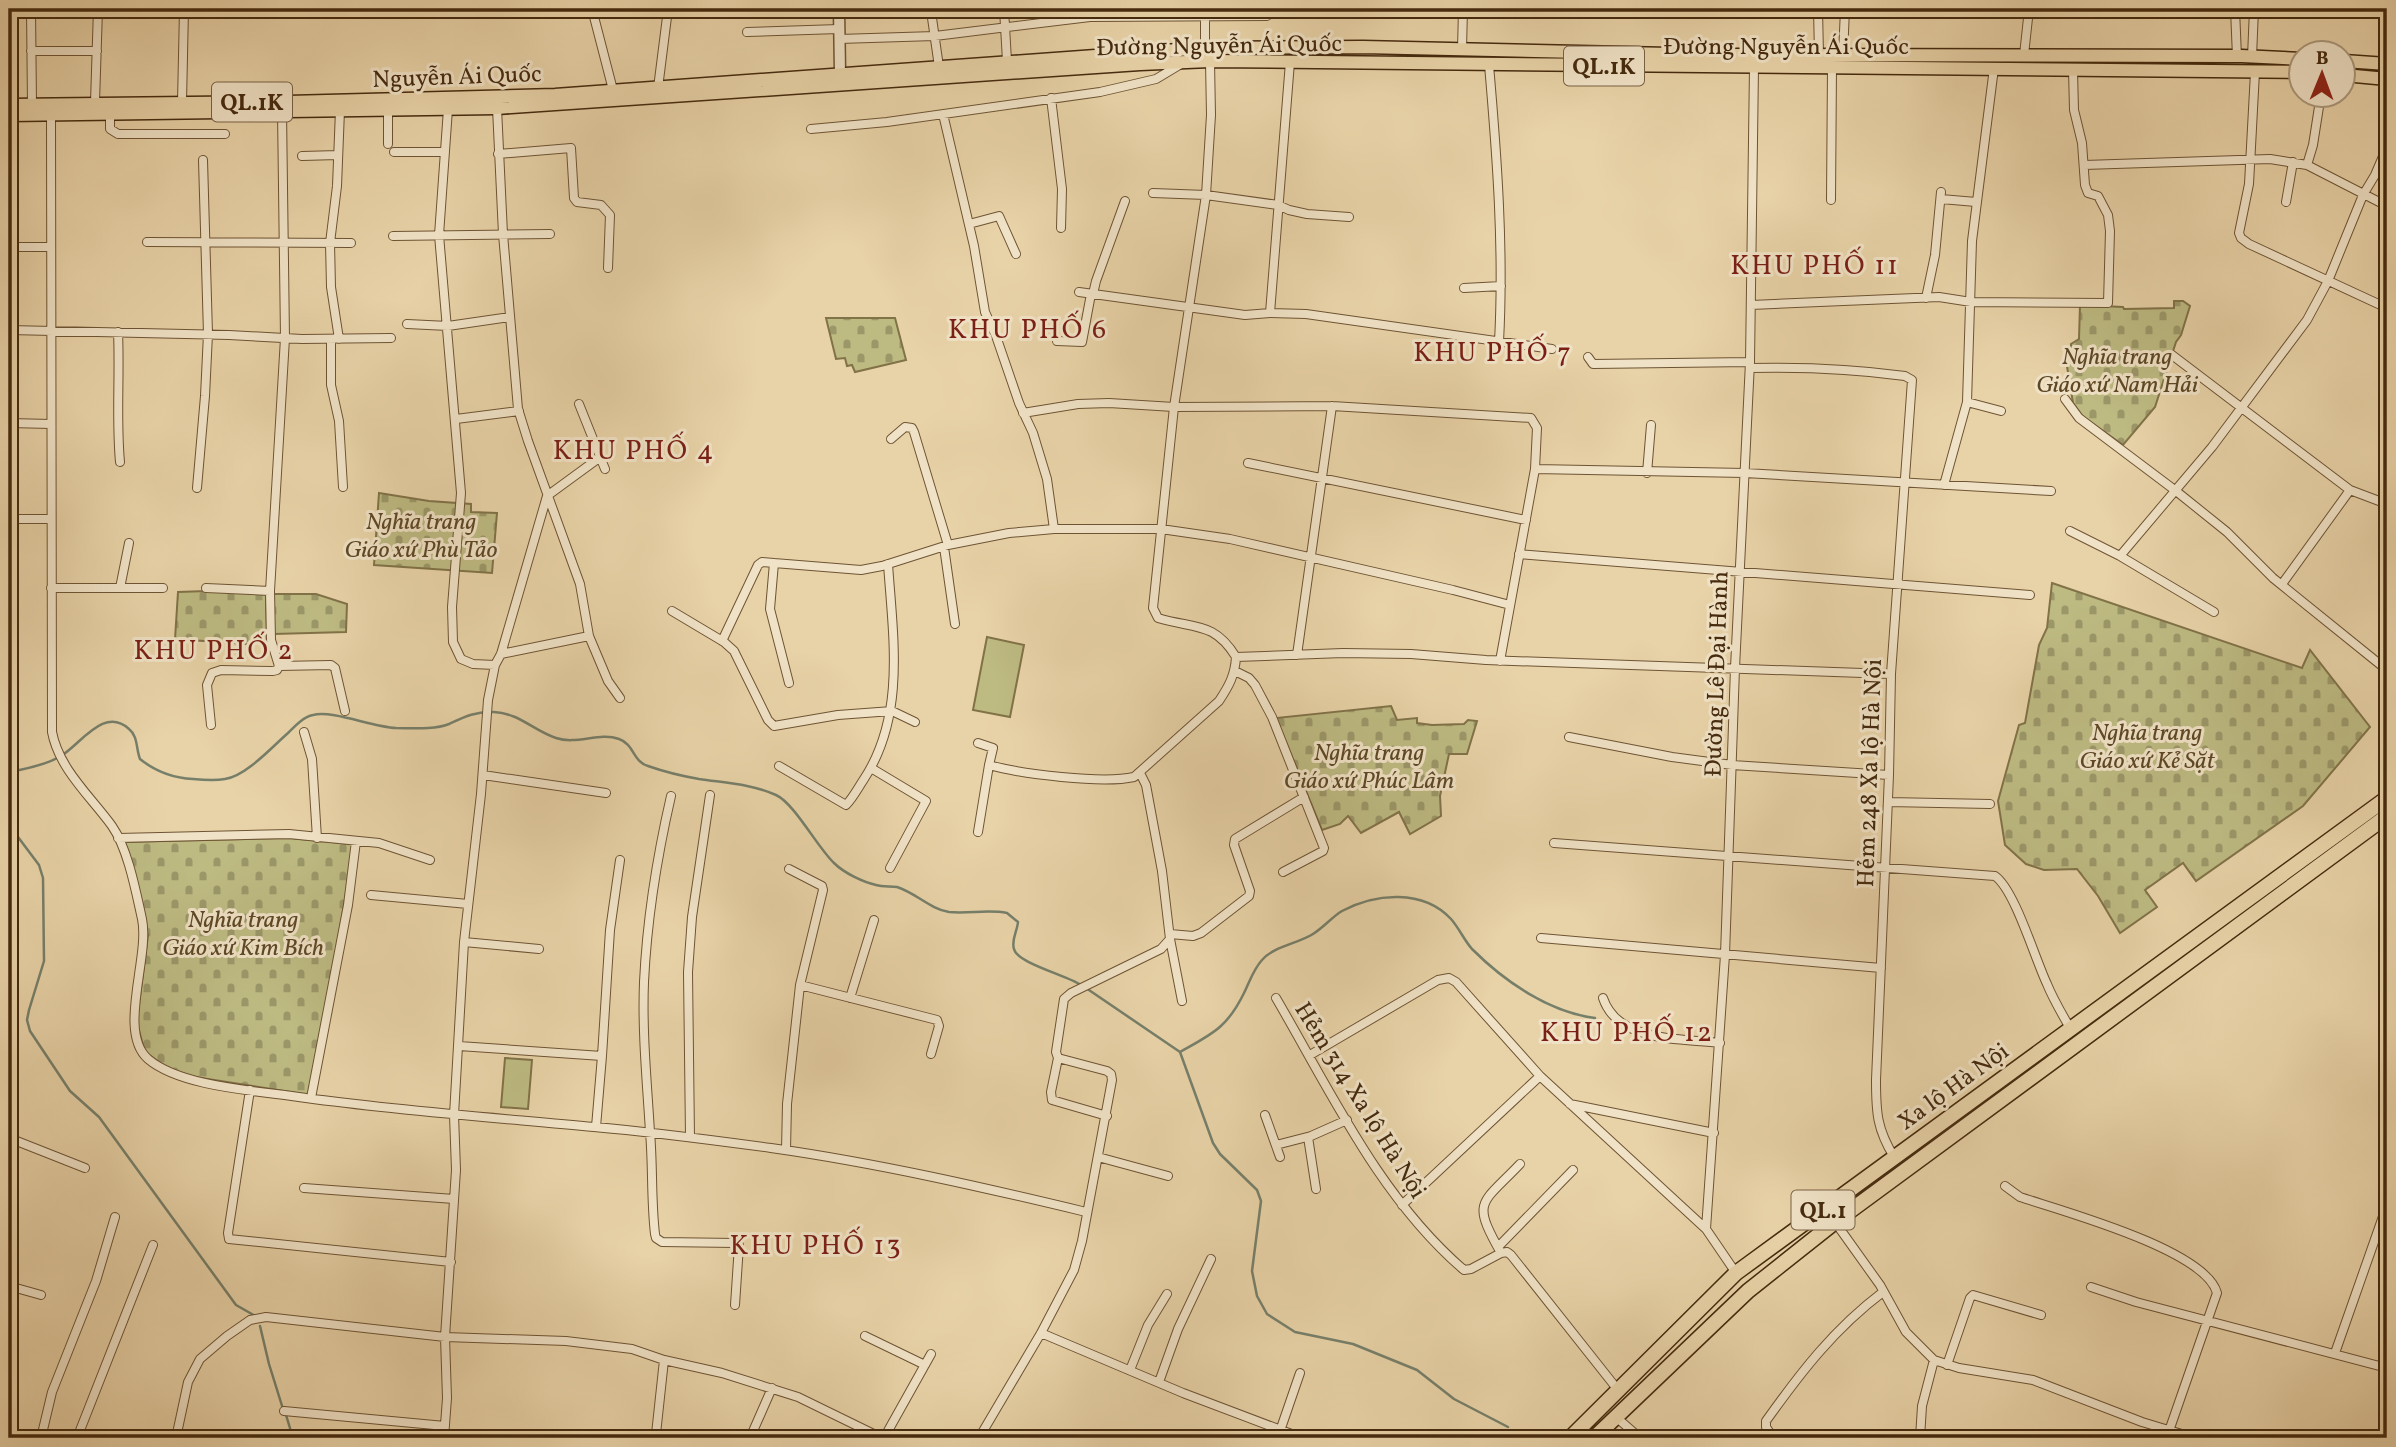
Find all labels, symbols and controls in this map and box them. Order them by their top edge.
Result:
street label: Đường Nguyễn Ái Quốc [1096,28,1342,66]
street label: Đường Nguyễn Ái Quốc [1663,31,1909,65]
north arrow [2288,38,2358,108]
road number: QL.1K [1564,46,1644,86]
text: B [2316,46,2329,72]
street label: Nguyễn Ái Quốc [372,58,542,98]
road number: QL.1K [212,82,292,122]
district label: KHU PHỐ 11 [1730,246,1900,286]
district label: KHU PHỐ 6 [948,310,1108,350]
district label: KHU PHỐ 7 [1413,333,1573,373]
park label: Nghĩa trang Giáo xứ Nam Hải [2036,341,2199,403]
district label: KHU PHỐ 4 [553,431,715,471]
park label: Nghĩa trang Giáo xứ Phù Tảo [345,506,498,568]
street label: Đường Lê Đại Hành [1697,570,1739,778]
district label: KHU PHỐ 2 [133,631,295,671]
street label: Hẻm 248 Xa lộ Hà Nội [1850,658,1892,888]
park label: Nghĩa trang Giáo xứ Kẻ Sặt [2080,717,2216,779]
park label: Nghĩa trang Giáo xứ Phúc Lâm [1284,737,1454,799]
park label: Nghĩa trang Giáo xứ Kim Bích [162,904,324,966]
street label: Hẻm 314 Xa lộ Hà Nội [1285,996,1434,1206]
district label: KHU PHỐ 12 [1540,1013,1714,1053]
street label: Xa lộ Hà Nội [1892,1036,2017,1140]
road number: QL.1 [1792,1190,1854,1230]
district label: KHU PHỐ 13 [729,1226,903,1266]

